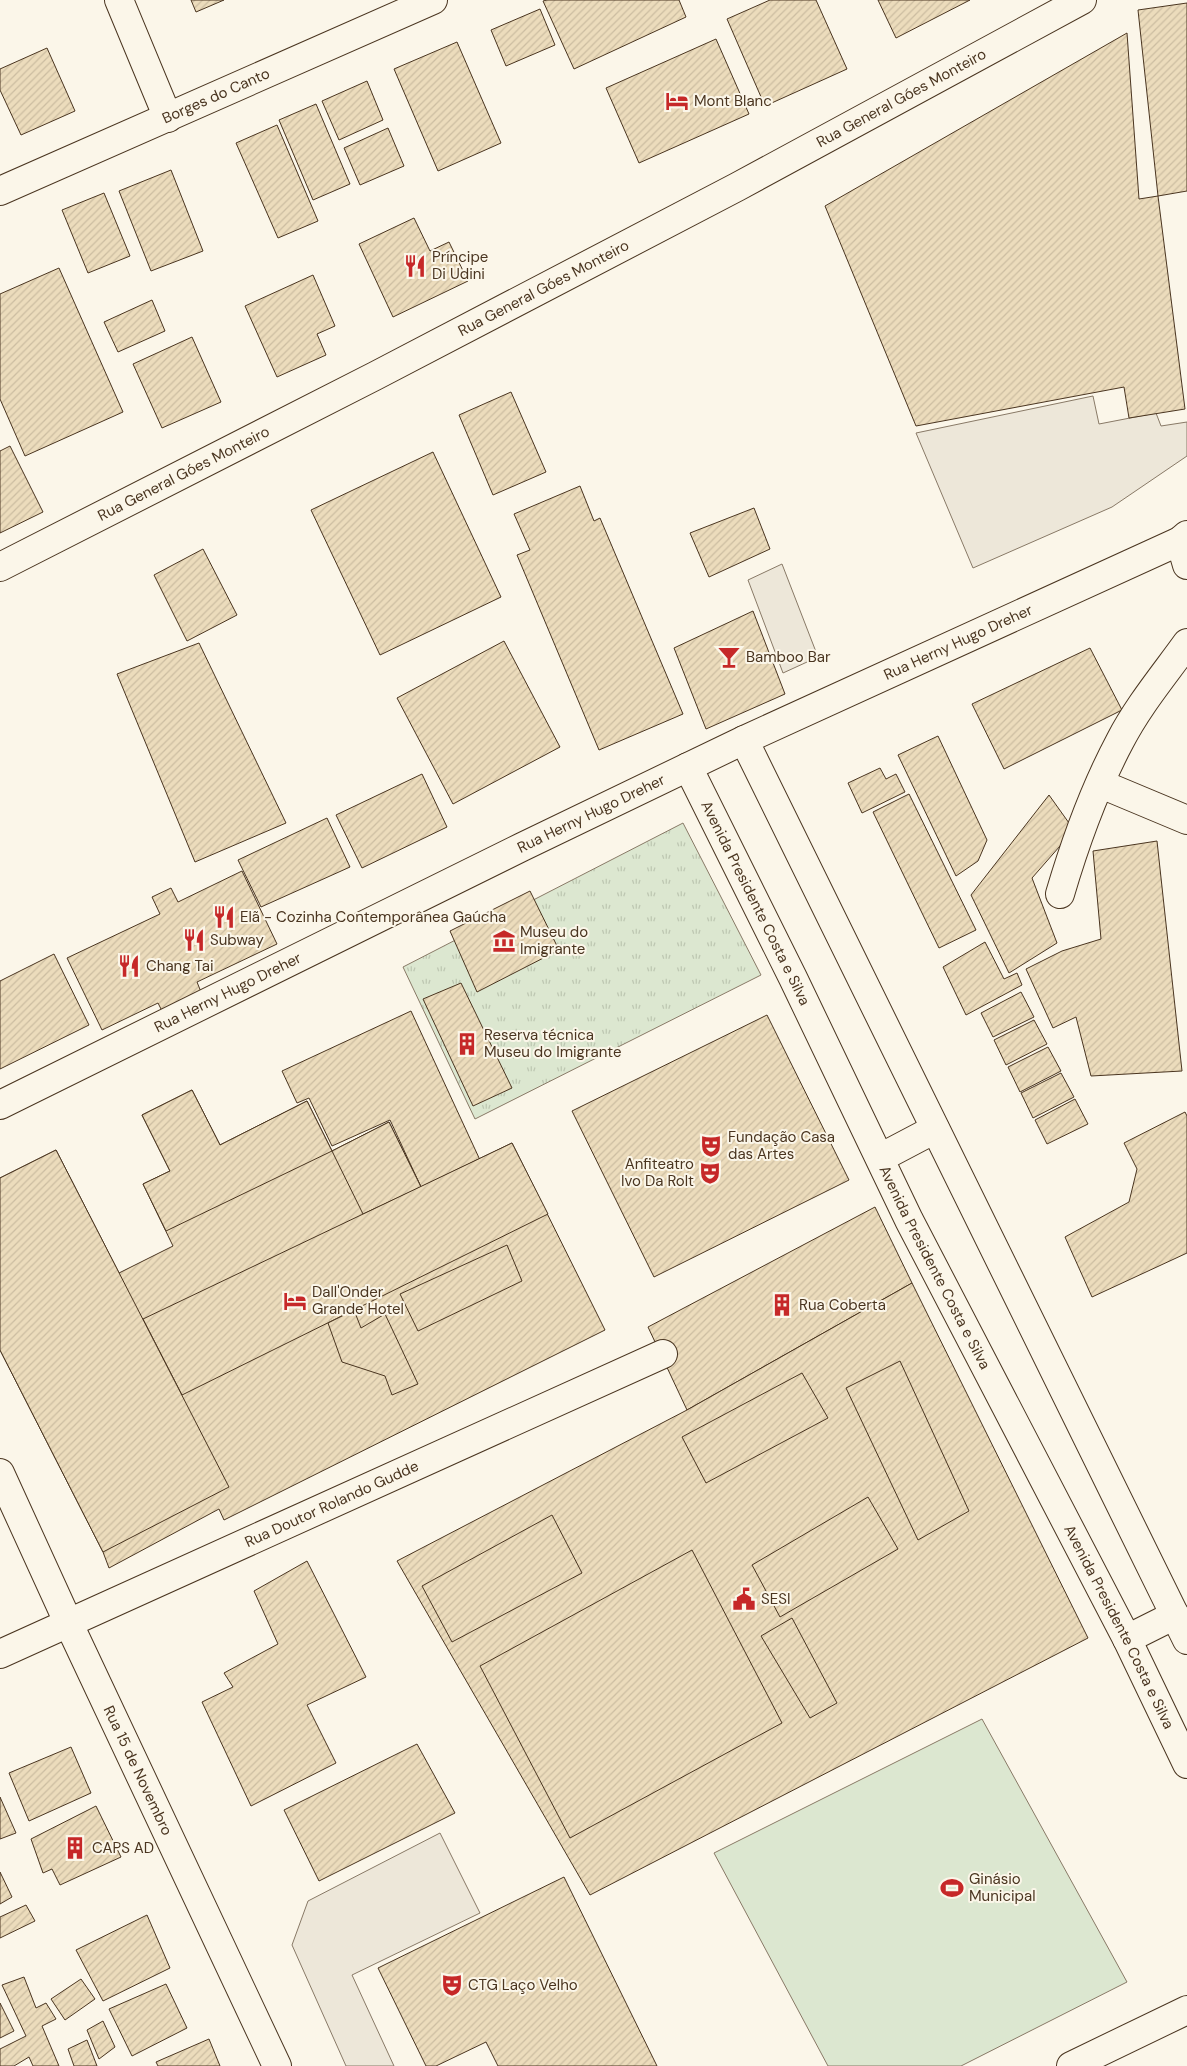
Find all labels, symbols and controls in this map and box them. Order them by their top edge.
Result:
street label: Rua General Góes Monteiro [813,44,990,152]
street label: Borges do Canto [159,63,273,128]
hotel icon: Mont Blanc [664,88,690,114]
place label: Mont Blanc [694,91,772,111]
street label: Rua General Góes Monteiro [455,235,633,341]
place label: Príncipe Di Udini [432,247,488,284]
restaurant icon: Príncipe Di Udini [402,253,428,279]
street label: Rua General Góes Monteiro [94,421,273,526]
street label: Rua Herny Hugo Dreher [880,600,1036,685]
bar icon: Bamboo Bar [716,644,742,670]
place label: Bamboo Bar [746,647,831,667]
street label: Rua Herny Hugo Dreher [514,769,669,858]
street label: Avenida Presidente Costa e Silva [696,797,815,1009]
restaurant icon: Elã - Cozinha Contemporânea Gaúcha [211,904,237,930]
place label: Elã - Cozinha Contemporânea Gaúcha [240,907,506,927]
place label: Museu do Imigrante [520,922,588,959]
restaurant icon: Subway [181,927,207,953]
museum icon: Museu do Imigrante [491,928,517,954]
place label: Subway [210,930,265,950]
street label: Rua Herny Hugo Dreher [151,948,305,1037]
restaurant icon: Chang Tai [116,953,142,979]
place label: Chang Tai [146,956,214,976]
place label: Reserva técnica Museu do Imigrante [484,1025,622,1062]
building icon: Reserva técnica Museu do Imigrante [454,1031,480,1057]
place label: Fundação Casa das Artes [728,1127,835,1164]
theatre icon: Fundação Casa das Artes [698,1133,724,1159]
place label: Anfiteatro Ivo Da Rolt [621,1154,694,1191]
theatre icon: Anfiteatro Ivo Da Rolt [697,1160,723,1186]
street label: Avenida Presidente Costa e Silva [874,1162,995,1373]
place label: Dall'Onder Grande Hotel [312,1282,404,1319]
hotel icon: Dall'Onder Grande Hotel [282,1288,308,1314]
building icon: Rua Coberta [769,1292,795,1318]
place label: Rua Coberta [799,1295,886,1315]
street label: Rua Doutor Rolando Gudde [241,1456,422,1552]
street label: Avenida Presidente Costa e Silva [1059,1521,1179,1732]
public building icon: SESI [731,1586,757,1612]
place label: SESI [761,1589,790,1609]
street label: Rua 15 de Novembro [99,1702,177,1839]
building icon: CAPS AD [62,1835,88,1861]
place label: CAPS AD [92,1838,154,1858]
place label: Ginásio Municipal [969,1869,1036,1906]
sports icon: Ginásio Municipal [939,1875,965,1901]
theatre icon: CTG Laço Velho [439,1972,465,1998]
place label: CTG Laço Velho [468,1975,578,1995]

